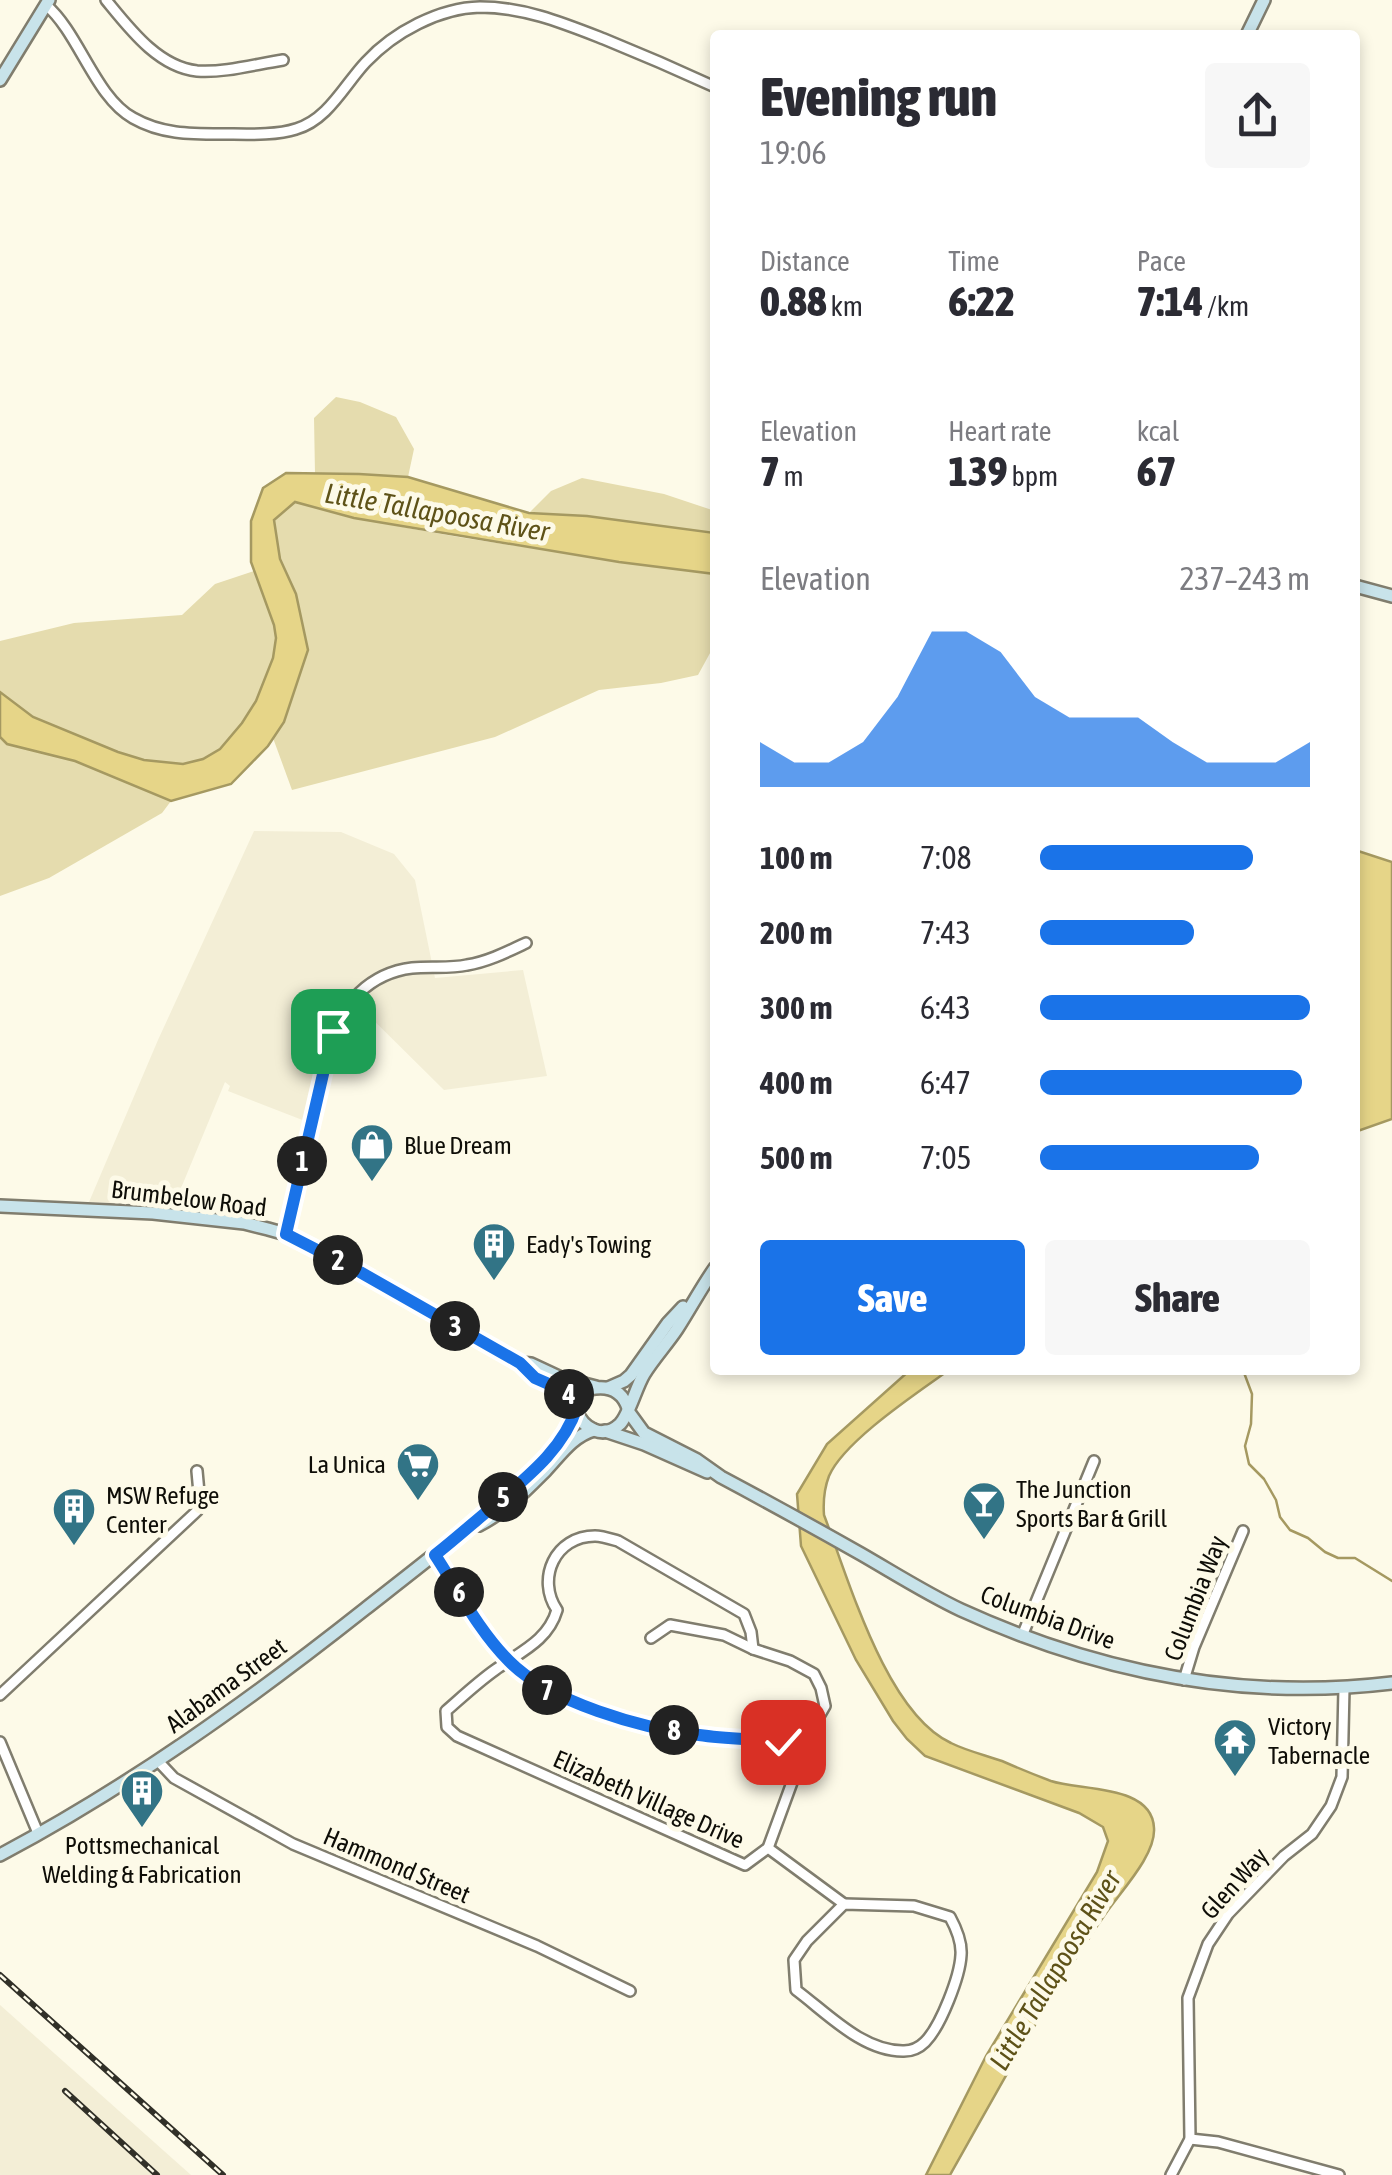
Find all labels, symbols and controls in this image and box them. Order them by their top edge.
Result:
button: share [1205,63,1310,168]
text: Evening run [760,65,997,128]
text: 19:06 [760,134,827,171]
text: Distance [760,245,850,277]
text: Time [948,245,999,277]
text: Pace [1137,245,1186,277]
text: 0.88 [760,277,827,325]
text: 6:22 [948,277,1015,325]
text: 7:14 [1137,277,1203,325]
text: km [827,290,863,322]
text: /km [1203,290,1249,322]
text: Elevation [760,415,857,447]
text: Heart rate [948,415,1051,447]
text: kcal [1137,415,1179,447]
text: 7 [760,447,780,495]
text: 139 [948,447,1008,495]
text: 67 [1137,447,1176,495]
text: m [780,460,804,492]
text: bpm [1008,460,1058,492]
water label: Little Tallapoosa River [322,477,553,548]
text: Elevation [760,560,871,597]
text: 237–243 m [1180,560,1310,597]
text: 100 m [760,839,833,876]
text: 7:08 [920,839,971,876]
text: 200 m [760,914,833,951]
text: 7:43 [920,914,971,951]
pin [291,989,376,1074]
text: 300 m [760,989,833,1026]
text: 6:43 [920,989,971,1026]
icon: arrive [306,1004,361,1059]
text: 400 m [760,1064,833,1101]
text: 6:47 [920,1064,971,1101]
shop icon: Blue Dream [349,1122,395,1183]
place label: Blue Dream [404,1131,512,1159]
pin: 1 [277,1136,327,1186]
text: 500 m [760,1139,833,1176]
text: 7:05 [920,1139,971,1176]
text: 1 [295,1145,309,1177]
street label: Brumbelow Road [110,1175,268,1221]
building icon: Eady's Towing [471,1221,517,1282]
place label: Eady's Towing [526,1230,652,1258]
pin: 2 [313,1235,363,1285]
button: Save [760,1240,1025,1355]
button: Share [1045,1240,1310,1355]
text: 2 [331,1244,345,1276]
pin: 3 [430,1301,480,1351]
text: 3 [448,1310,462,1342]
pin: 4 [544,1369,594,1419]
text: 4 [562,1378,576,1410]
supermarket icon: La Unica [395,1441,441,1502]
place label: La Unica [308,1450,386,1478]
pin: 5 [478,1472,528,1522]
place label: The Junction Sports Bar & Grill [1016,1475,1167,1532]
bar icon: The Junction Sports Bar & Grill [961,1480,1007,1541]
place label: MSW Refuge Center [106,1481,219,1538]
text: 5 [496,1481,510,1513]
building icon: MSW Refuge Center [51,1486,97,1547]
street label: Columbia Way [1158,1532,1232,1664]
pin: 6 [434,1567,484,1617]
text: 6 [452,1576,466,1608]
street label: Columbia Drive [977,1580,1119,1654]
street label: Alabama Street [160,1632,292,1738]
pin: 7 [522,1665,572,1715]
text: 7 [540,1674,554,1706]
pin [741,1700,826,1785]
pin: 8 [649,1705,699,1755]
place label: Victory Tabernacle [1268,1712,1370,1769]
text: 8 [667,1714,681,1746]
icon: check [756,1715,811,1770]
temple icon: Victory Tabernacle [1212,1717,1258,1778]
street label: Elizabeth Village Drive [549,1744,749,1854]
building icon: Pottsmechanical Welding & Fabrication [119,1768,165,1829]
street label: Hammond Street [320,1822,474,1908]
place label: Pottsmechanical Welding & Fabrication [42,1831,242,1888]
street label: Glen Way [1195,1842,1273,1924]
water label: Little Tallapoosa River [983,1863,1128,2076]

